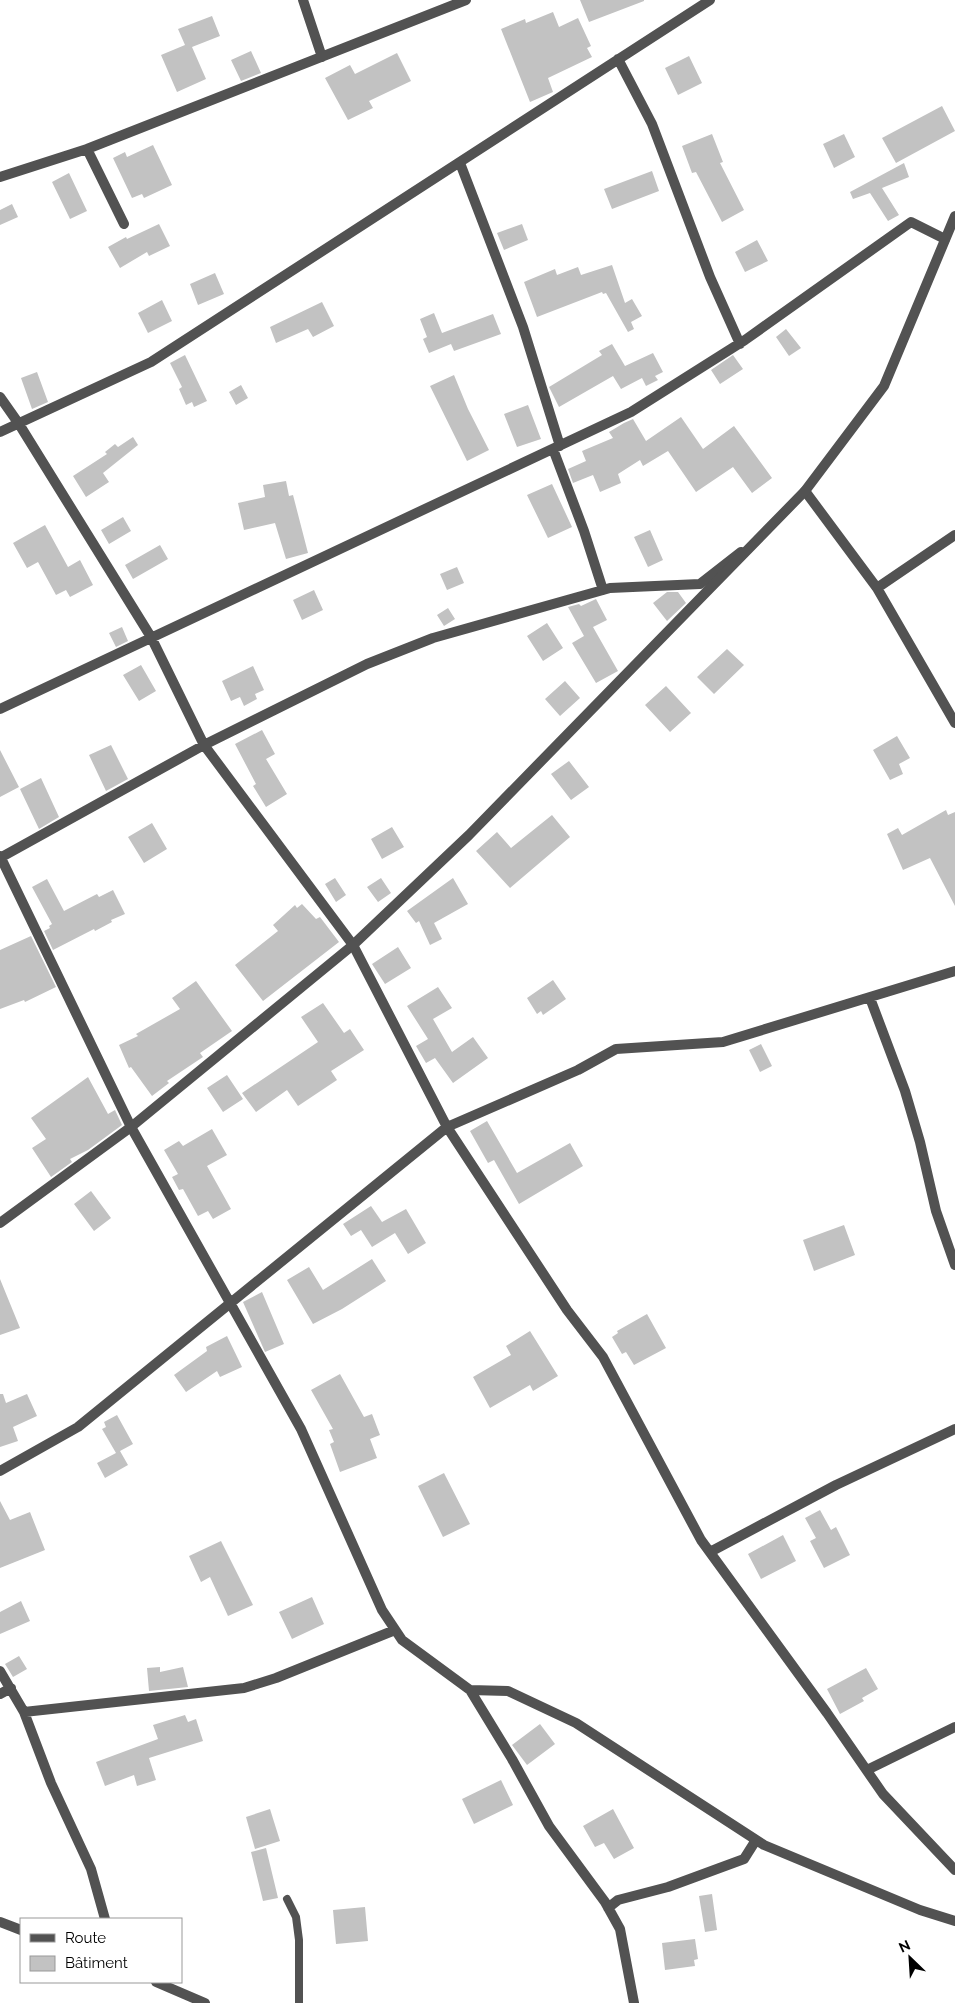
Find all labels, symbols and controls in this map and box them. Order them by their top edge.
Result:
legend [20,1918,182,1983]
text: Route [65,1929,106,1947]
north arrow [885,1933,935,1983]
text: N [896,1937,913,1956]
text: Bâtiment [65,1954,128,1972]

